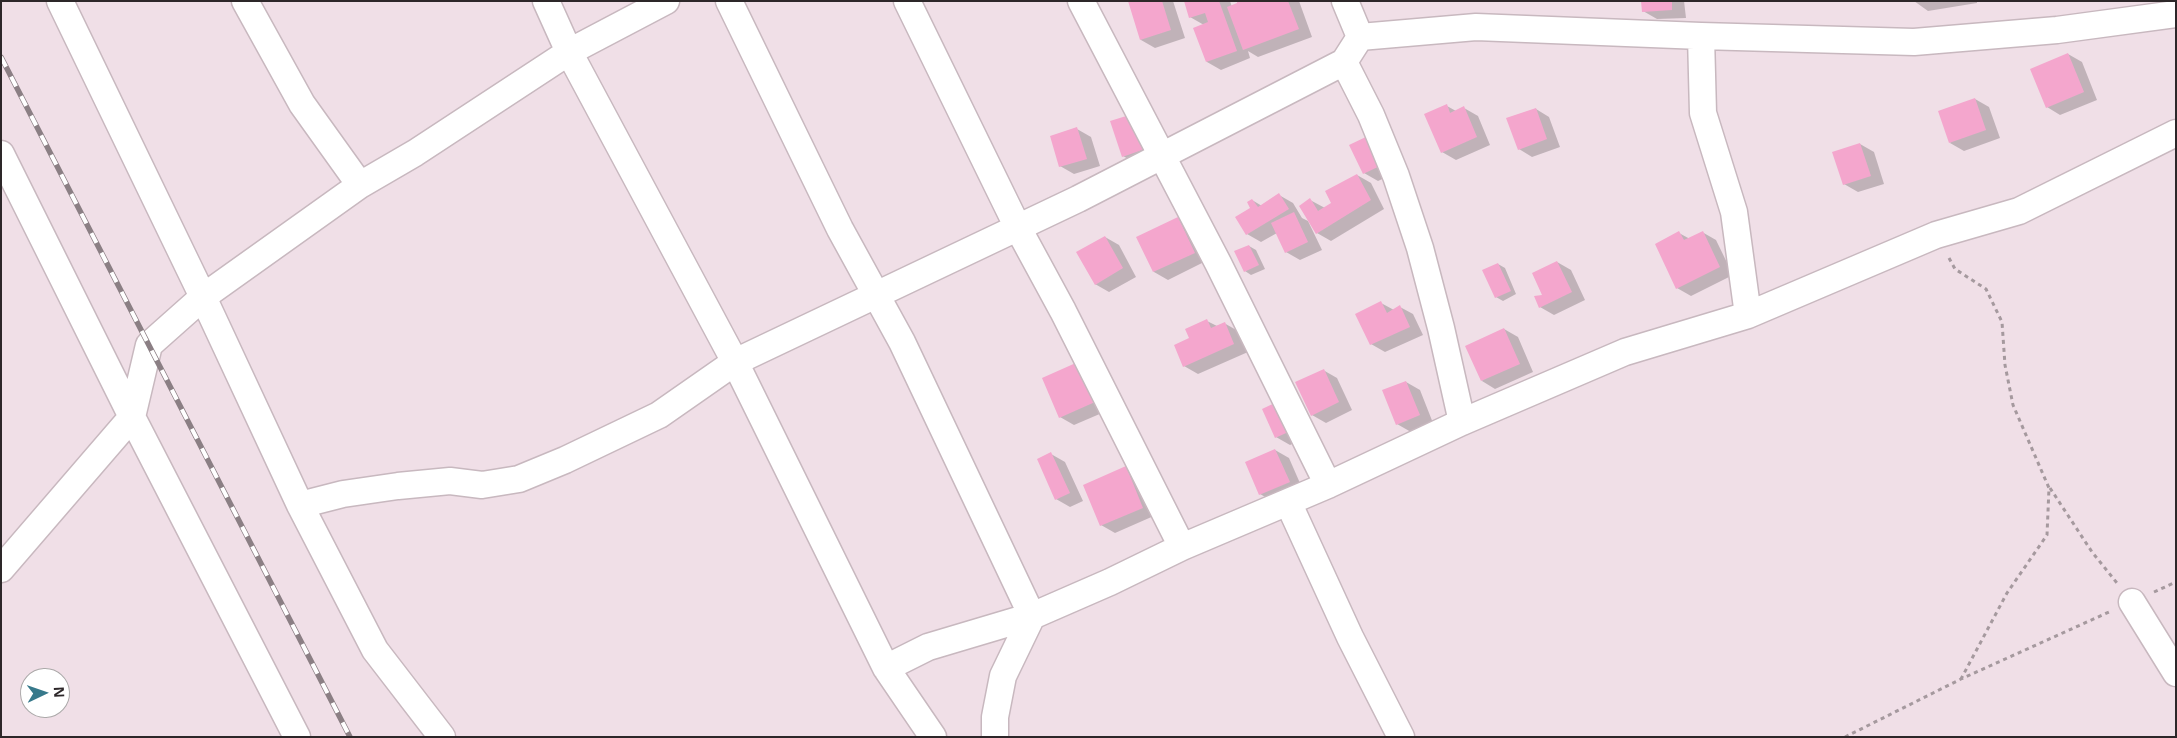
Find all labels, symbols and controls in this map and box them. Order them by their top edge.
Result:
north arrow [20,668,70,718]
text: N [50,686,69,698]

